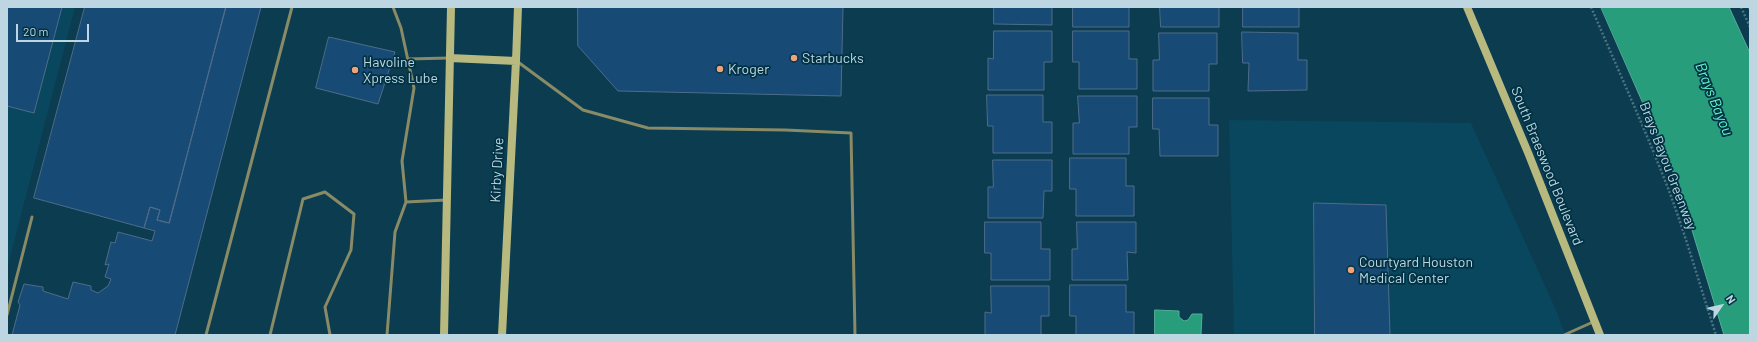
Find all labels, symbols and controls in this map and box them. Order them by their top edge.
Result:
scale bar [18,16,91,42]
text: 20 m [23,24,49,38]
place label: Starbucks [802,50,864,66]
marker: Starbucks [789,53,799,63]
place label: Havoline Xpress Lube [363,54,438,86]
water label: Brays Bayou [1691,60,1737,138]
place label: Kroger [728,61,769,77]
marker: Kroger [715,64,725,74]
marker: Havoline Xpress Lube [350,65,360,75]
street label: South Braeswood Boulevard [1507,84,1587,248]
street label: Brays Bayou Greenway [1636,100,1700,232]
street label: Kirby Drive [487,137,507,203]
place label: Courtyard Houston Medical Center [1359,254,1473,286]
marker: Courtyard Houston Medical Center [1346,265,1356,275]
north arrow [1701,286,1741,326]
text: N [1724,292,1739,306]

